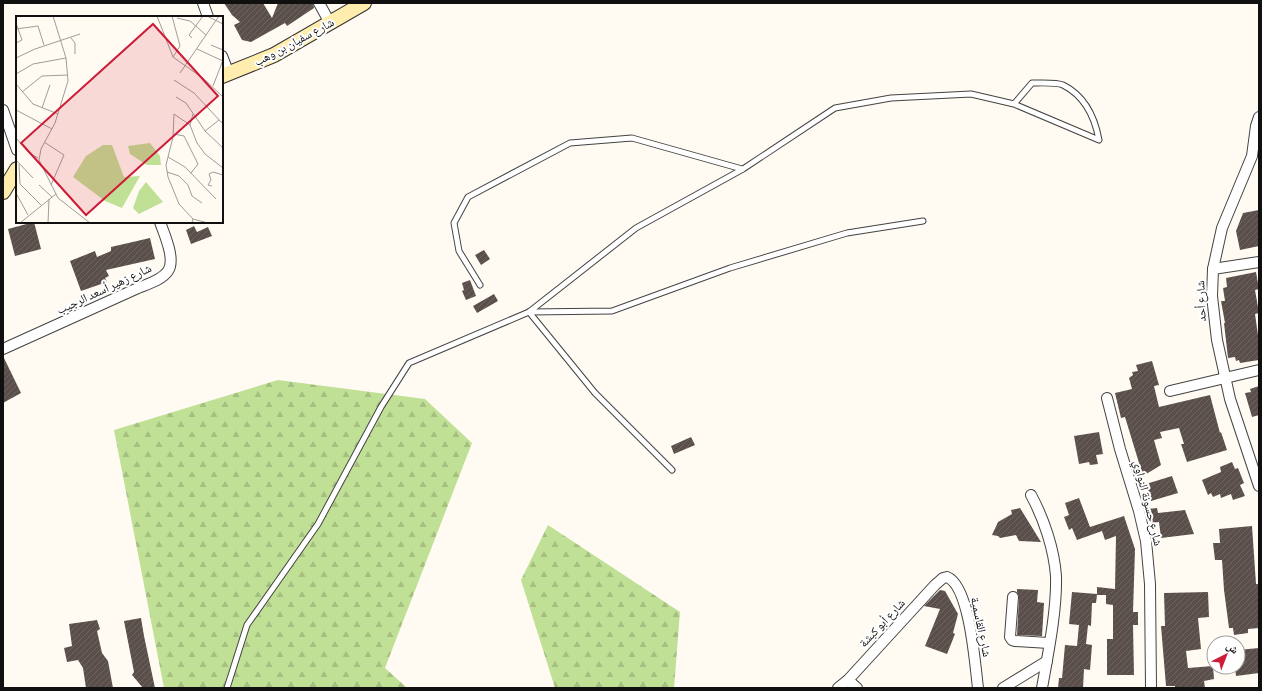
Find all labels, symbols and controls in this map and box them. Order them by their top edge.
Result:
street label: شارع سفيان بن وهب [252,15,337,70]
inset map [16,16,223,223]
street label: شارع زهير أسعد الرجيب [54,261,154,318]
street label: شارع أحد [1193,280,1210,322]
street label: شارع حسونة النواوي [1128,459,1165,548]
street label: شارع أبو كبشة [856,596,909,651]
street label: شارع القاسمية [967,596,994,658]
north arrow [1206,635,1246,675]
text: ش [1223,639,1241,658]

